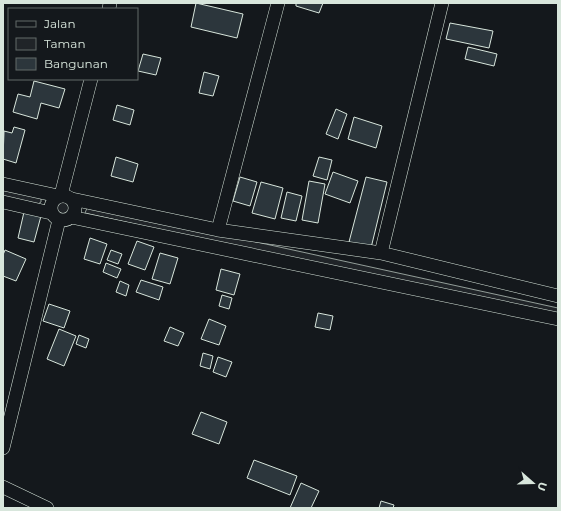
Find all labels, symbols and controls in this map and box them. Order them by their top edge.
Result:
legend [8,8,138,80]
text: Jalan [43,16,76,31]
text: Taman [44,36,86,51]
text: Bangunan [44,56,108,71]
north arrow [513,463,553,503]
text: U [534,480,550,493]

